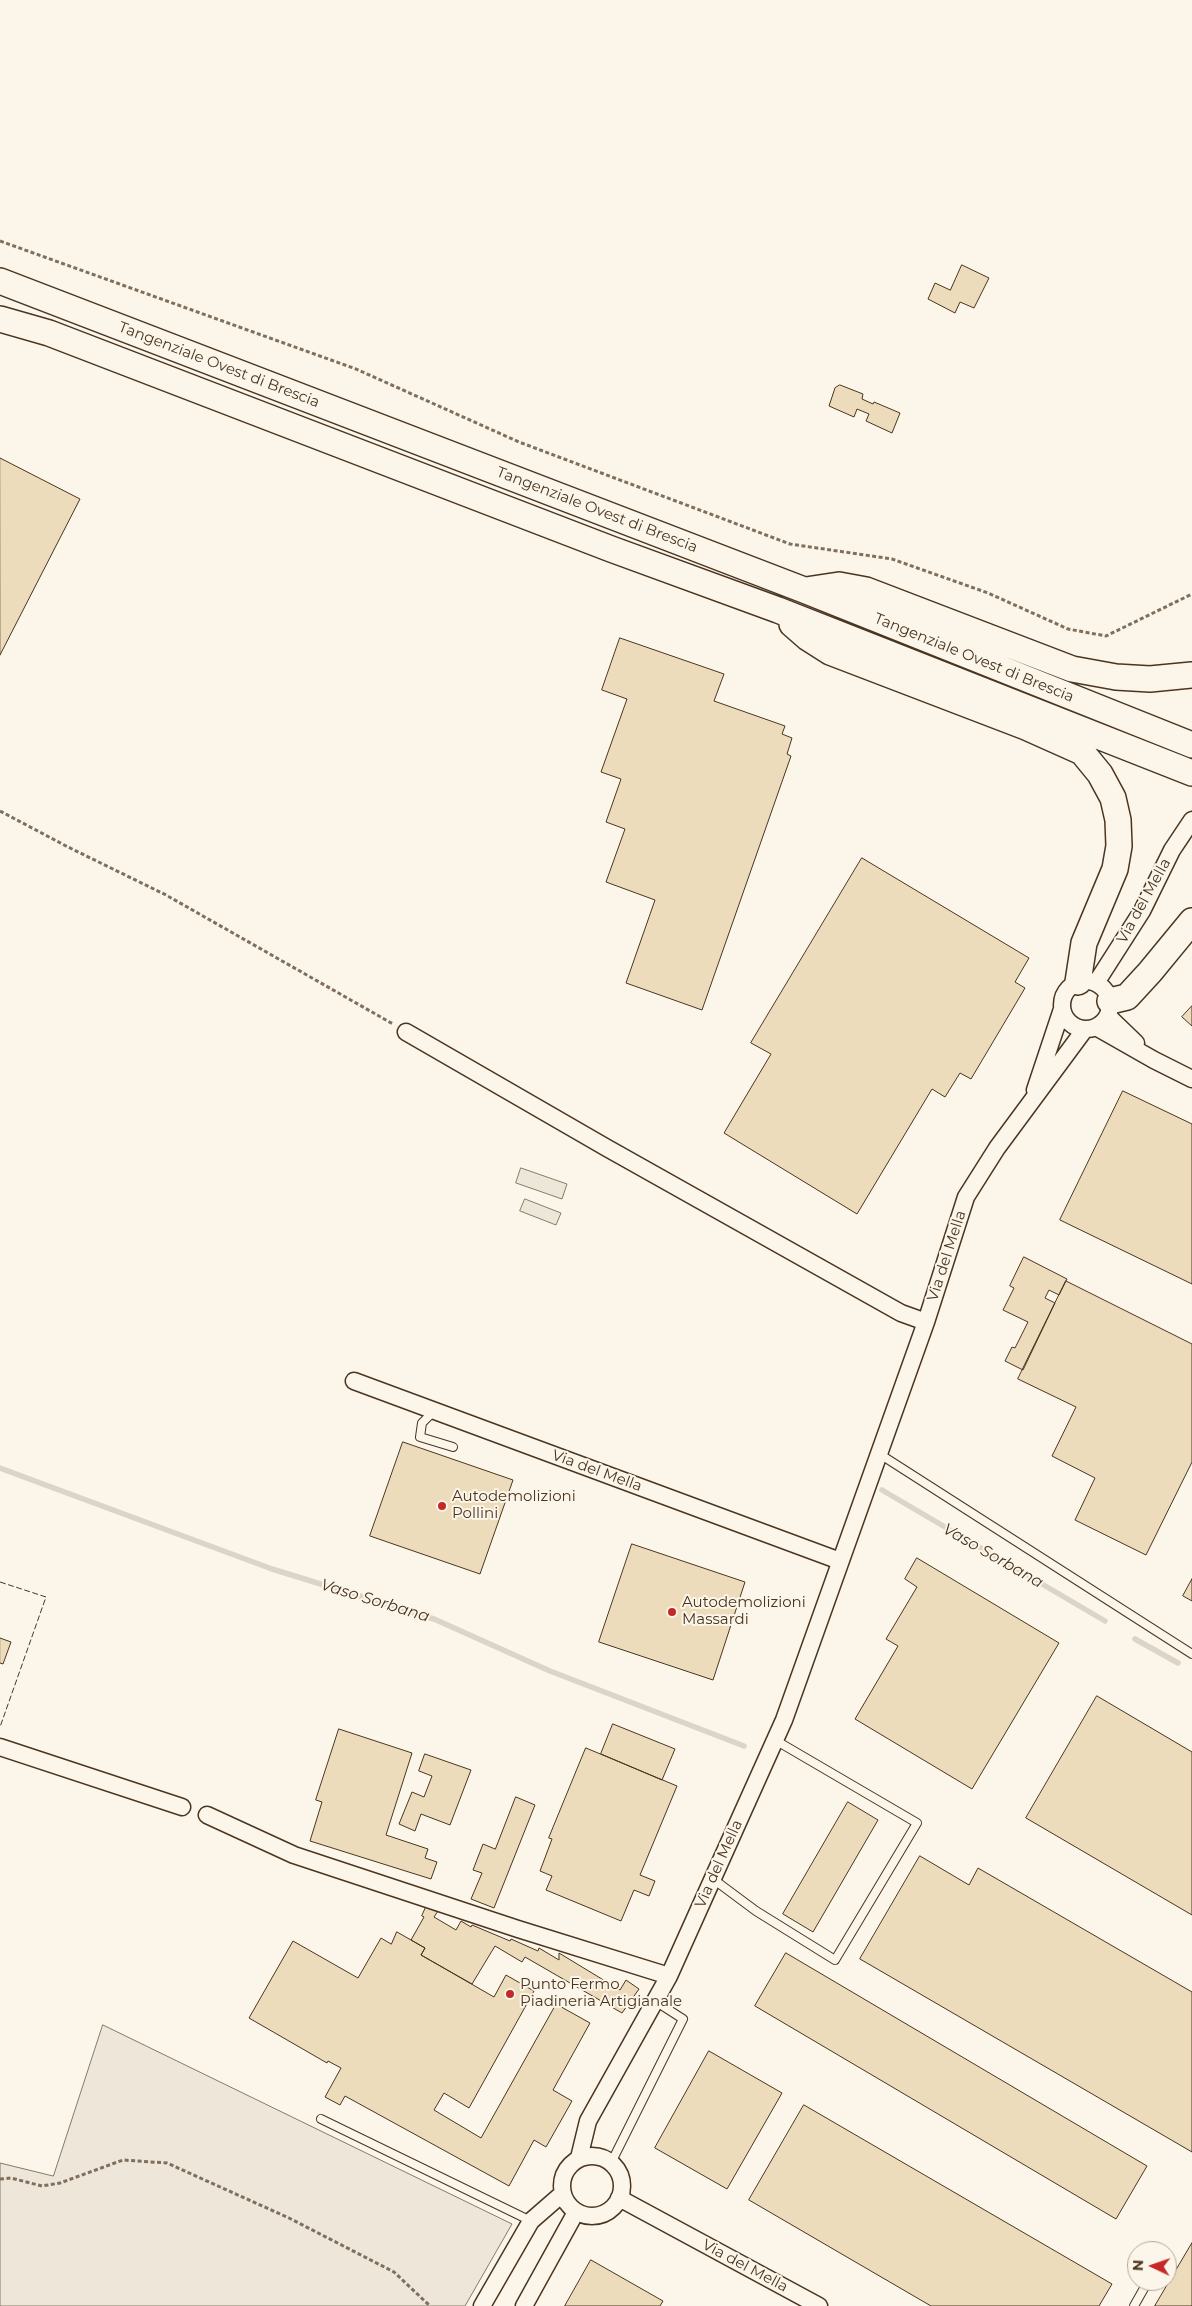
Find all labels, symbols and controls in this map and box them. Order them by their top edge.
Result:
street label: Tangenziale Ovest di Brescia [116,318,322,412]
street label: Tangenziale Ovest di Brescia [494,463,700,557]
street label: Tangenziale Ovest di Brescia [871,610,1077,706]
street label: Via del Mella [1113,855,1175,947]
street label: Via del Mella [924,1208,970,1304]
street label: Via del Mella [550,1446,644,1496]
place label: Autodemolizioni Pollini [452,1488,576,1523]
marker: Autodemolizioni Pollini [436,1500,448,1512]
water label: Vaso Sorbana [939,1520,1047,1592]
water label: Vaso Sorbana [318,1575,432,1627]
place label: Autodemolizioni Massardi [682,1594,806,1629]
marker: Autodemolizioni Massardi [666,1606,678,1618]
street label: Via del Mella [692,1817,746,1911]
place label: Punto Fermo Piadineria Artigianale [520,1976,682,2011]
marker: Punto Fermo Piadineria Artigianale [504,1988,516,2000]
street label: Via del Mella [699,2236,791,2296]
north arrow [1127,2241,1177,2291]
text: N [1129,2259,1147,2271]

